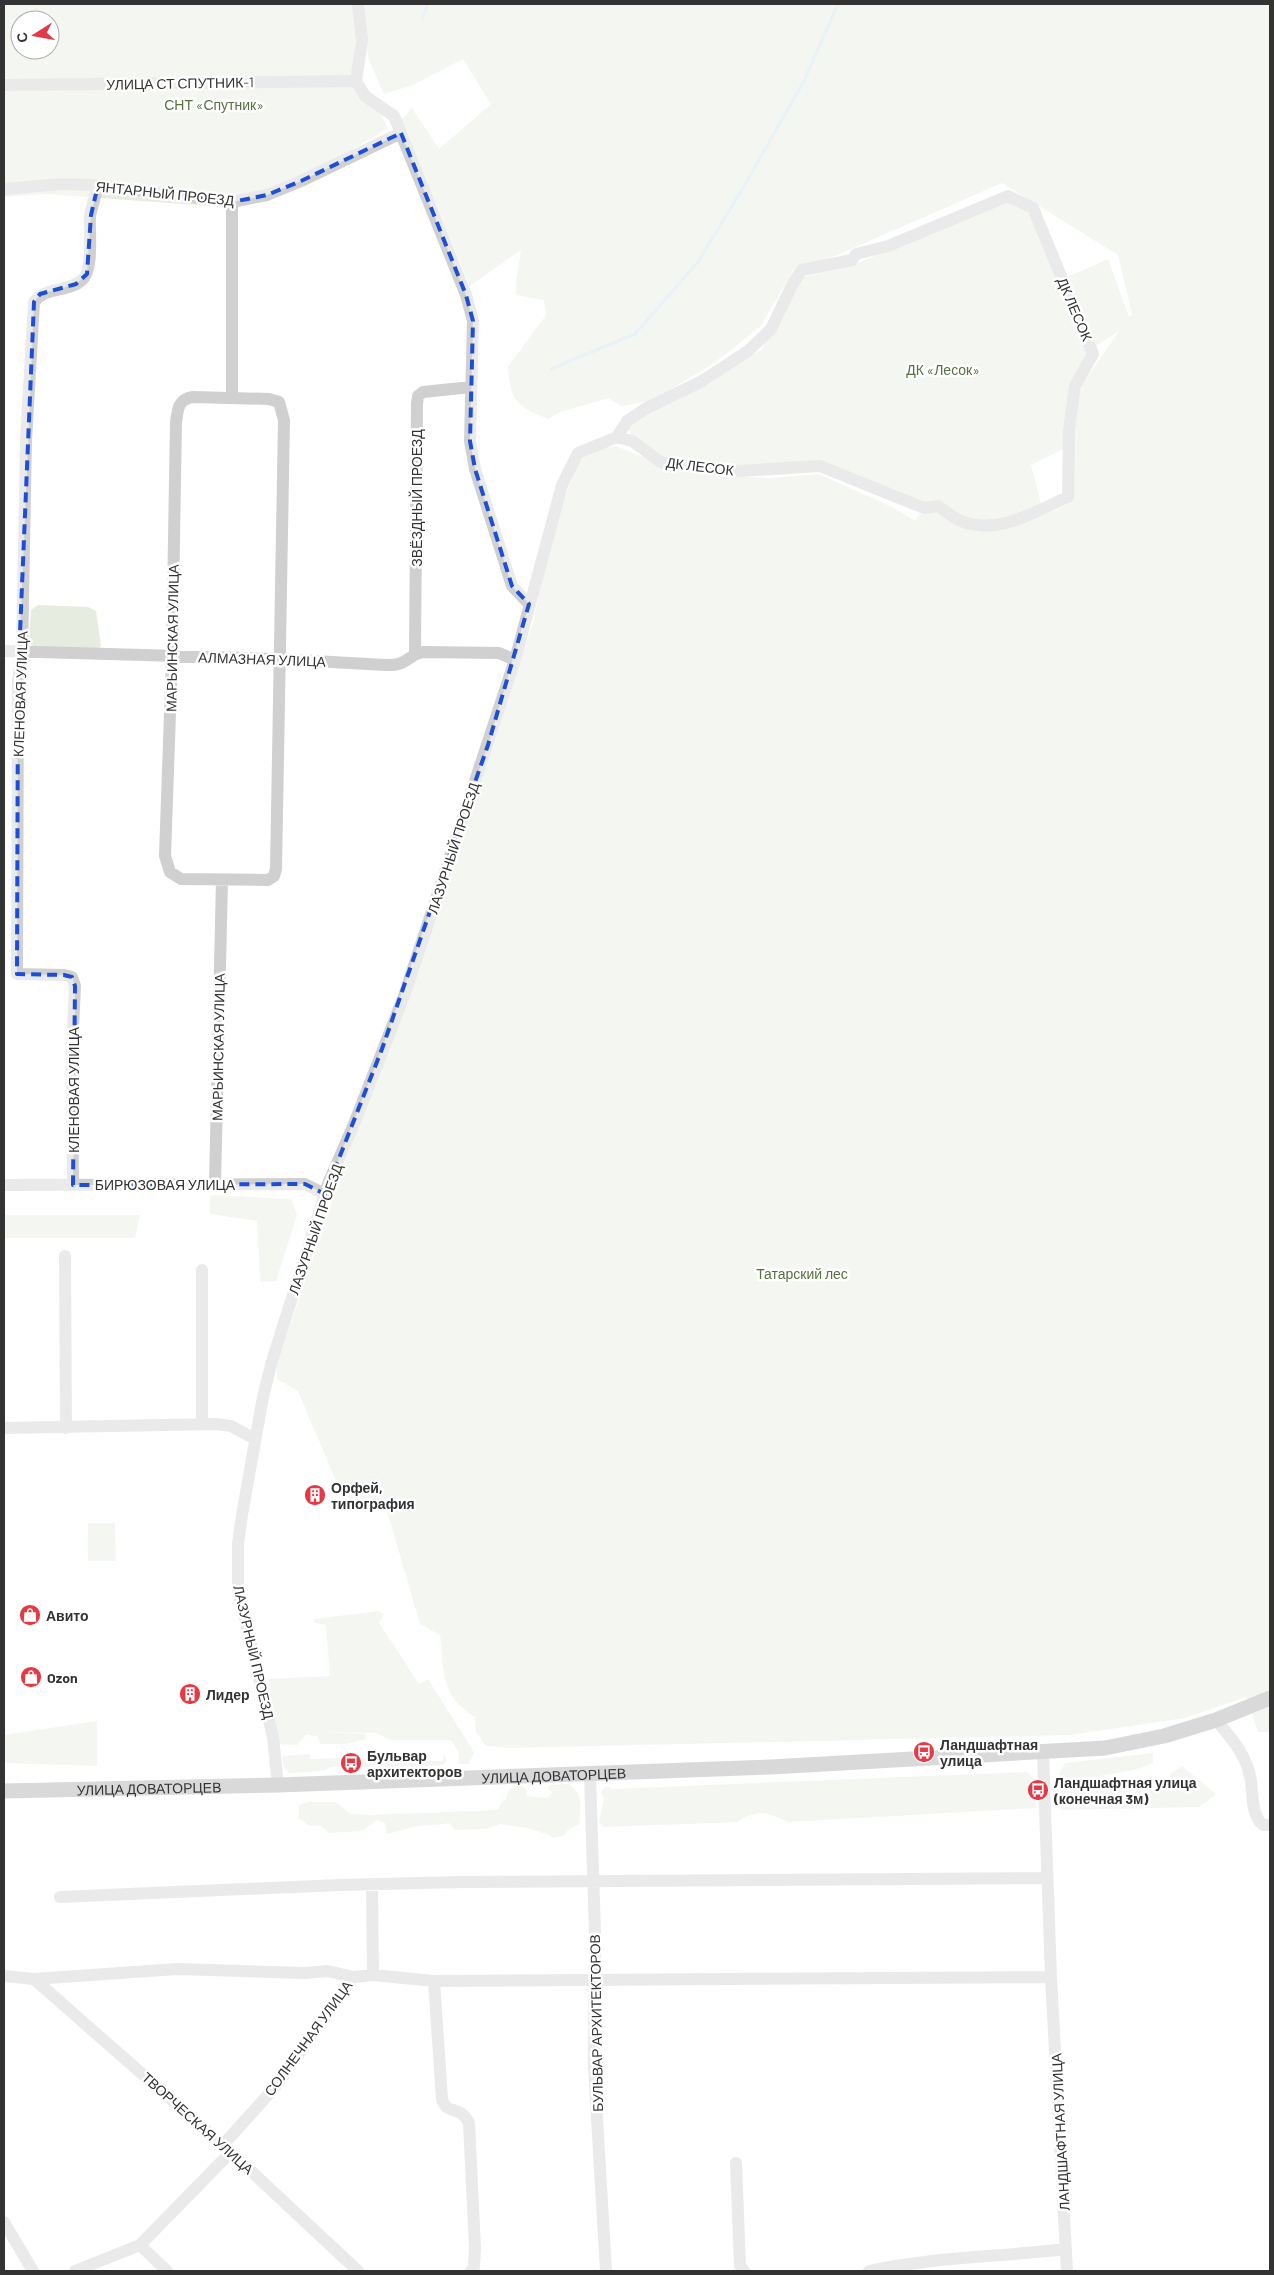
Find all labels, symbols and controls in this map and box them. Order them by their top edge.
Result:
north arrow [10,10,60,60]
text: С [12,31,31,44]
street label: УЛИЦА СТ СПУТНИК-1 [106,73,254,93]
park label: СНТ «Спутник» [164,96,264,113]
street label: ЯНТАРНЫЙ ПРОЕЗД [95,177,236,209]
street label: ДК ЛЕСОК [1054,274,1096,344]
park label: ДК «Лесок» [906,361,980,378]
street label: ЗВЁЗДНЫЙ ПРОЕЗД [408,429,425,567]
street label: ДК ЛЕСОК [665,453,736,479]
street label: МАРЬИНСКАЯ УЛИЦА [162,563,182,712]
street label: КЛЕНОВАЯ УЛИЦА [9,630,31,757]
street label: АЛМАЗНАЯ УЛИЦА [198,648,327,670]
street label: ЛАЗУРНЫЙ ПРОЕЗД [424,780,482,916]
street label: МАРЬИНСКАЯ УЛИЦА [208,972,228,1121]
street label: КЛЕНОВАЯ УЛИЦА [65,1026,82,1153]
street label: ЛАЗУРНЫЙ ПРОЕЗД [285,1161,346,1297]
street label: БИРЮЗОВАЯ УЛИЦА [95,1176,236,1193]
park label: Татарский лес [756,1265,848,1282]
place label: Орфей, типография [331,1479,415,1512]
building icon: Орфей, типография [303,1483,327,1507]
street label: ЛАЗУРНЫЙ ПРОЕЗД [230,1583,278,1721]
shop icon: Авито [18,1603,42,1627]
place label: Авито [46,1607,89,1624]
shop icon: Ozon [19,1665,43,1689]
place label: Ozon [47,1669,78,1686]
building icon: Лидер [178,1682,202,1706]
place label: Лидер [206,1686,250,1703]
place label: Ландшафтная улица [940,1736,1038,1769]
bus stop icon: Ландшафтная улица [912,1740,936,1764]
place label: Бульвар архитекторов [367,1747,463,1780]
bus stop icon: Бульвар архитекторов [339,1751,363,1775]
street label: УЛИЦА ДОВАТОРЦЕВ [481,1764,626,1786]
place label: Ландшафтная улица (конечная 3м) [1053,1774,1197,1807]
street label: УЛИЦА ДОВАТОРЦЕВ [76,1778,222,1798]
bus stop icon: Ландшафтная улица (конечная 3м) [1026,1778,1050,1802]
street label: БУЛЬВАР АРХИТЕКТОРОВ [586,1934,606,2112]
street label: СОЛНЕЧНАЯ УЛИЦА [260,1977,356,2099]
street label: ЛАНДШАФТНАЯ УЛИЦА [1047,2052,1073,2211]
street label: ТВОРЧЕСКАЯ УЛИЦА [139,2068,258,2178]

